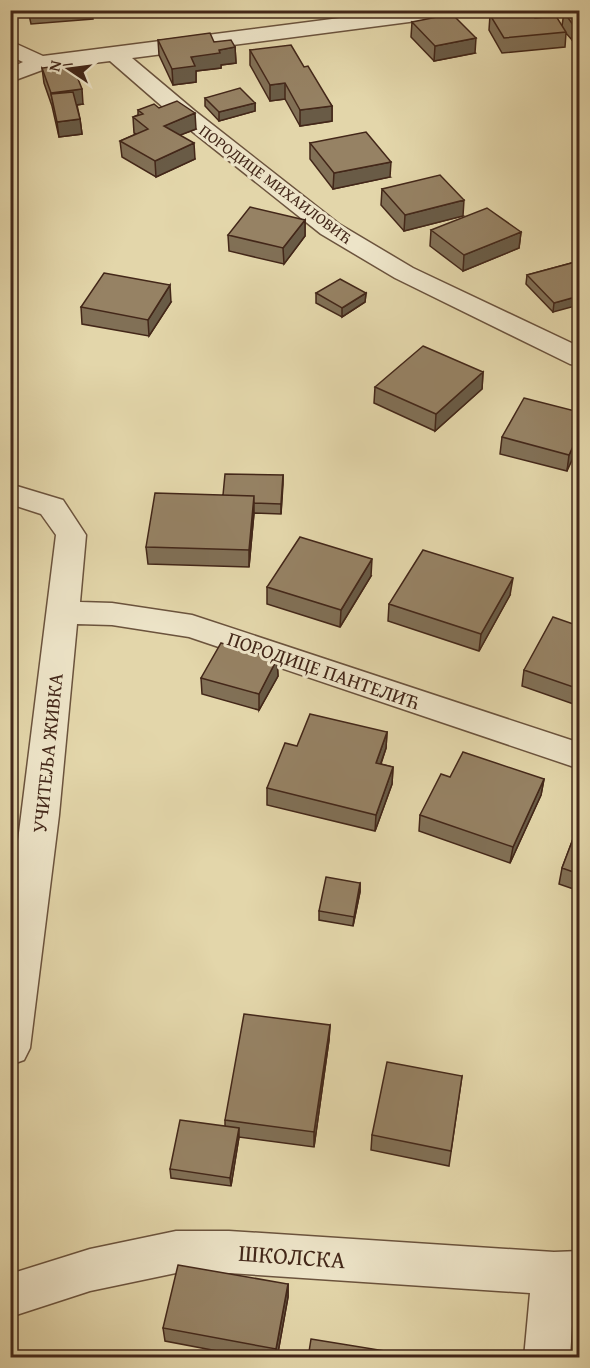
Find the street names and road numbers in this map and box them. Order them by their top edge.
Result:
street label: ПОРОДИЦЕ МИХАИЛОВИЋ [194,118,358,250]
street label: ПОРОДИЦЕ ПАНТЕЛИЋ [224,623,425,717]
street label: УЧИТЕЉА ЖИВКА [24,672,70,834]
street label: ШКОЛСКА [237,1235,347,1277]

